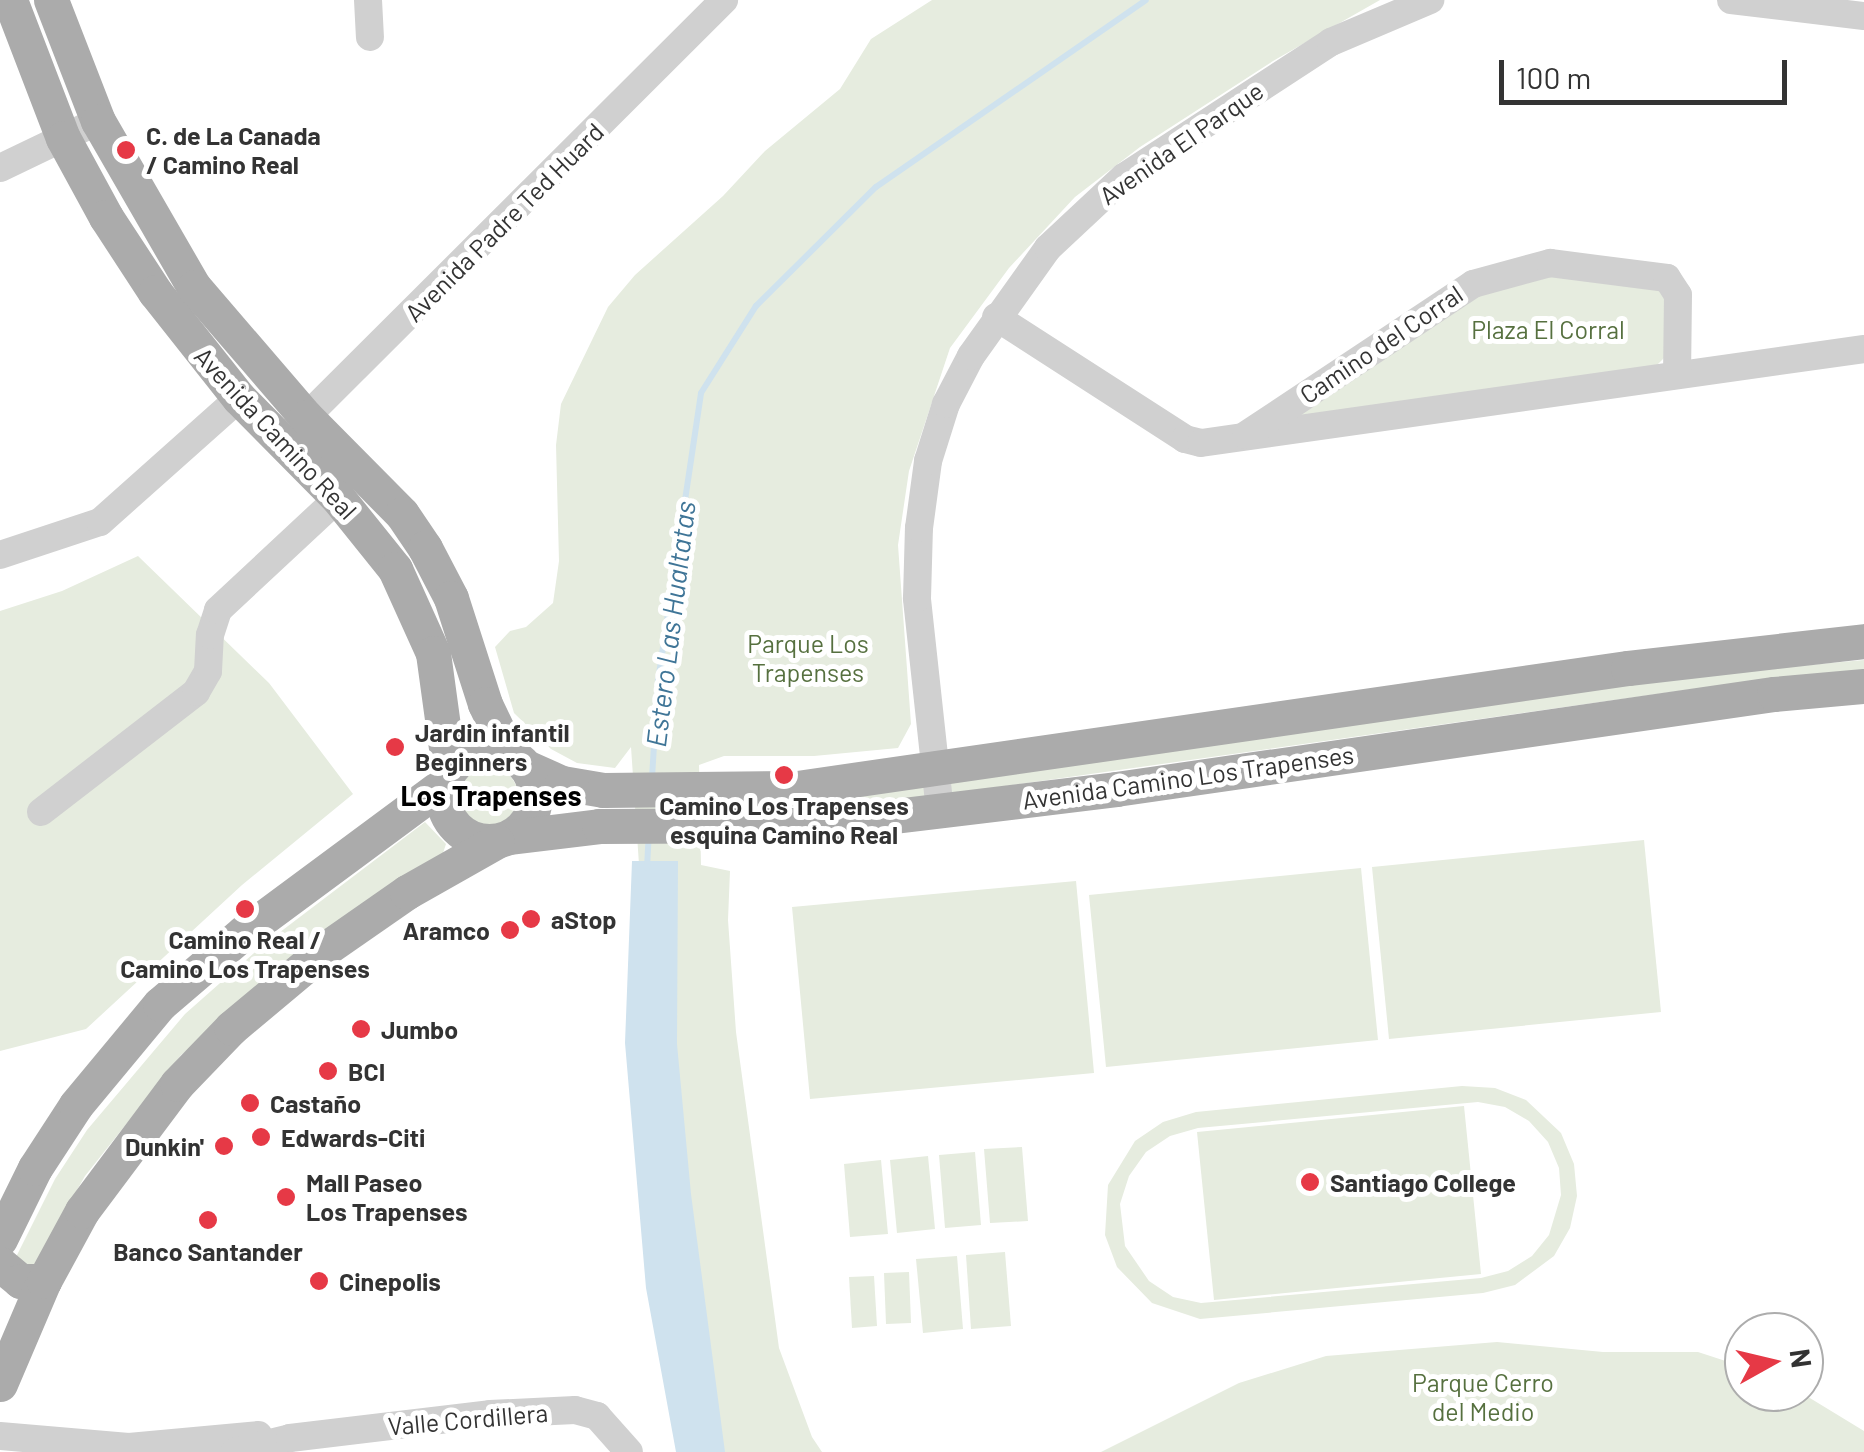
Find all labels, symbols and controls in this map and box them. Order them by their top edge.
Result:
scale bar [1504,40,1792,102]
text: 100 m [1516,59,1591,95]
street label: Avenida El Parque [1093,75,1269,211]
street label: Avenida Padre Ted Huard [398,116,610,328]
place label: C. de La Canada / Camino Real [146,121,321,180]
marker: C. de La Canada / Camino Real [115,139,137,161]
street label: Camino del Corral [1294,278,1468,410]
park label: Plaza El Corral [1471,314,1625,344]
street label: Avenida Camino Real [189,341,363,525]
water label: Estero Las Hualtatas [638,499,702,749]
park label: Parque Los Trapenses [747,629,869,688]
place label: Jardin infantil Beginners [415,718,570,777]
marker: Jardin infantil Beginners [384,736,406,758]
street label: Avenida Camino Los Trapenses [1020,739,1356,815]
marker: Camino Los Trapenses esquina Camino Real [773,764,795,786]
district label: Los Trapenses [400,778,582,812]
place label: Camino Los Trapenses esquina Camino Real [659,791,909,850]
marker: Camino Real / Camino Los Trapenses [234,898,256,920]
place label: aStop [551,904,617,934]
marker: aStop [520,908,542,930]
place label: Aramco [403,915,490,945]
marker: Aramco [499,919,521,941]
place label: Camino Real / Camino Los Trapenses [120,925,370,984]
place label: Jumbo [381,1014,458,1044]
marker: Jumbo [350,1018,372,1040]
place label: BCI [348,1056,385,1086]
marker: BCI [317,1060,339,1082]
place label: Castaño [270,1088,361,1118]
marker: Castaño [239,1092,261,1114]
place label: Edwards-Citi [281,1122,425,1152]
marker: Edwards-Citi [250,1126,272,1148]
place label: Dunkin' [125,1131,204,1161]
marker: Dunkin' [213,1135,235,1157]
place label: Santiago College [1330,1167,1516,1197]
place label: Mall Paseo Los Trapenses [306,1168,468,1227]
marker: Santiago College [1299,1171,1321,1193]
marker: Mall Paseo Los Trapenses [275,1186,297,1208]
marker: Banco Santander [197,1209,219,1231]
place label: Banco Santander [113,1236,303,1266]
place label: Cinepolis [339,1266,441,1296]
marker: Cinepolis [308,1270,330,1292]
north arrow [1724,1312,1824,1412]
text: N [1784,1347,1820,1370]
park label: Parque Cerro del Medio [1412,1368,1554,1427]
street label: Valle Cordillera [387,1397,549,1441]

